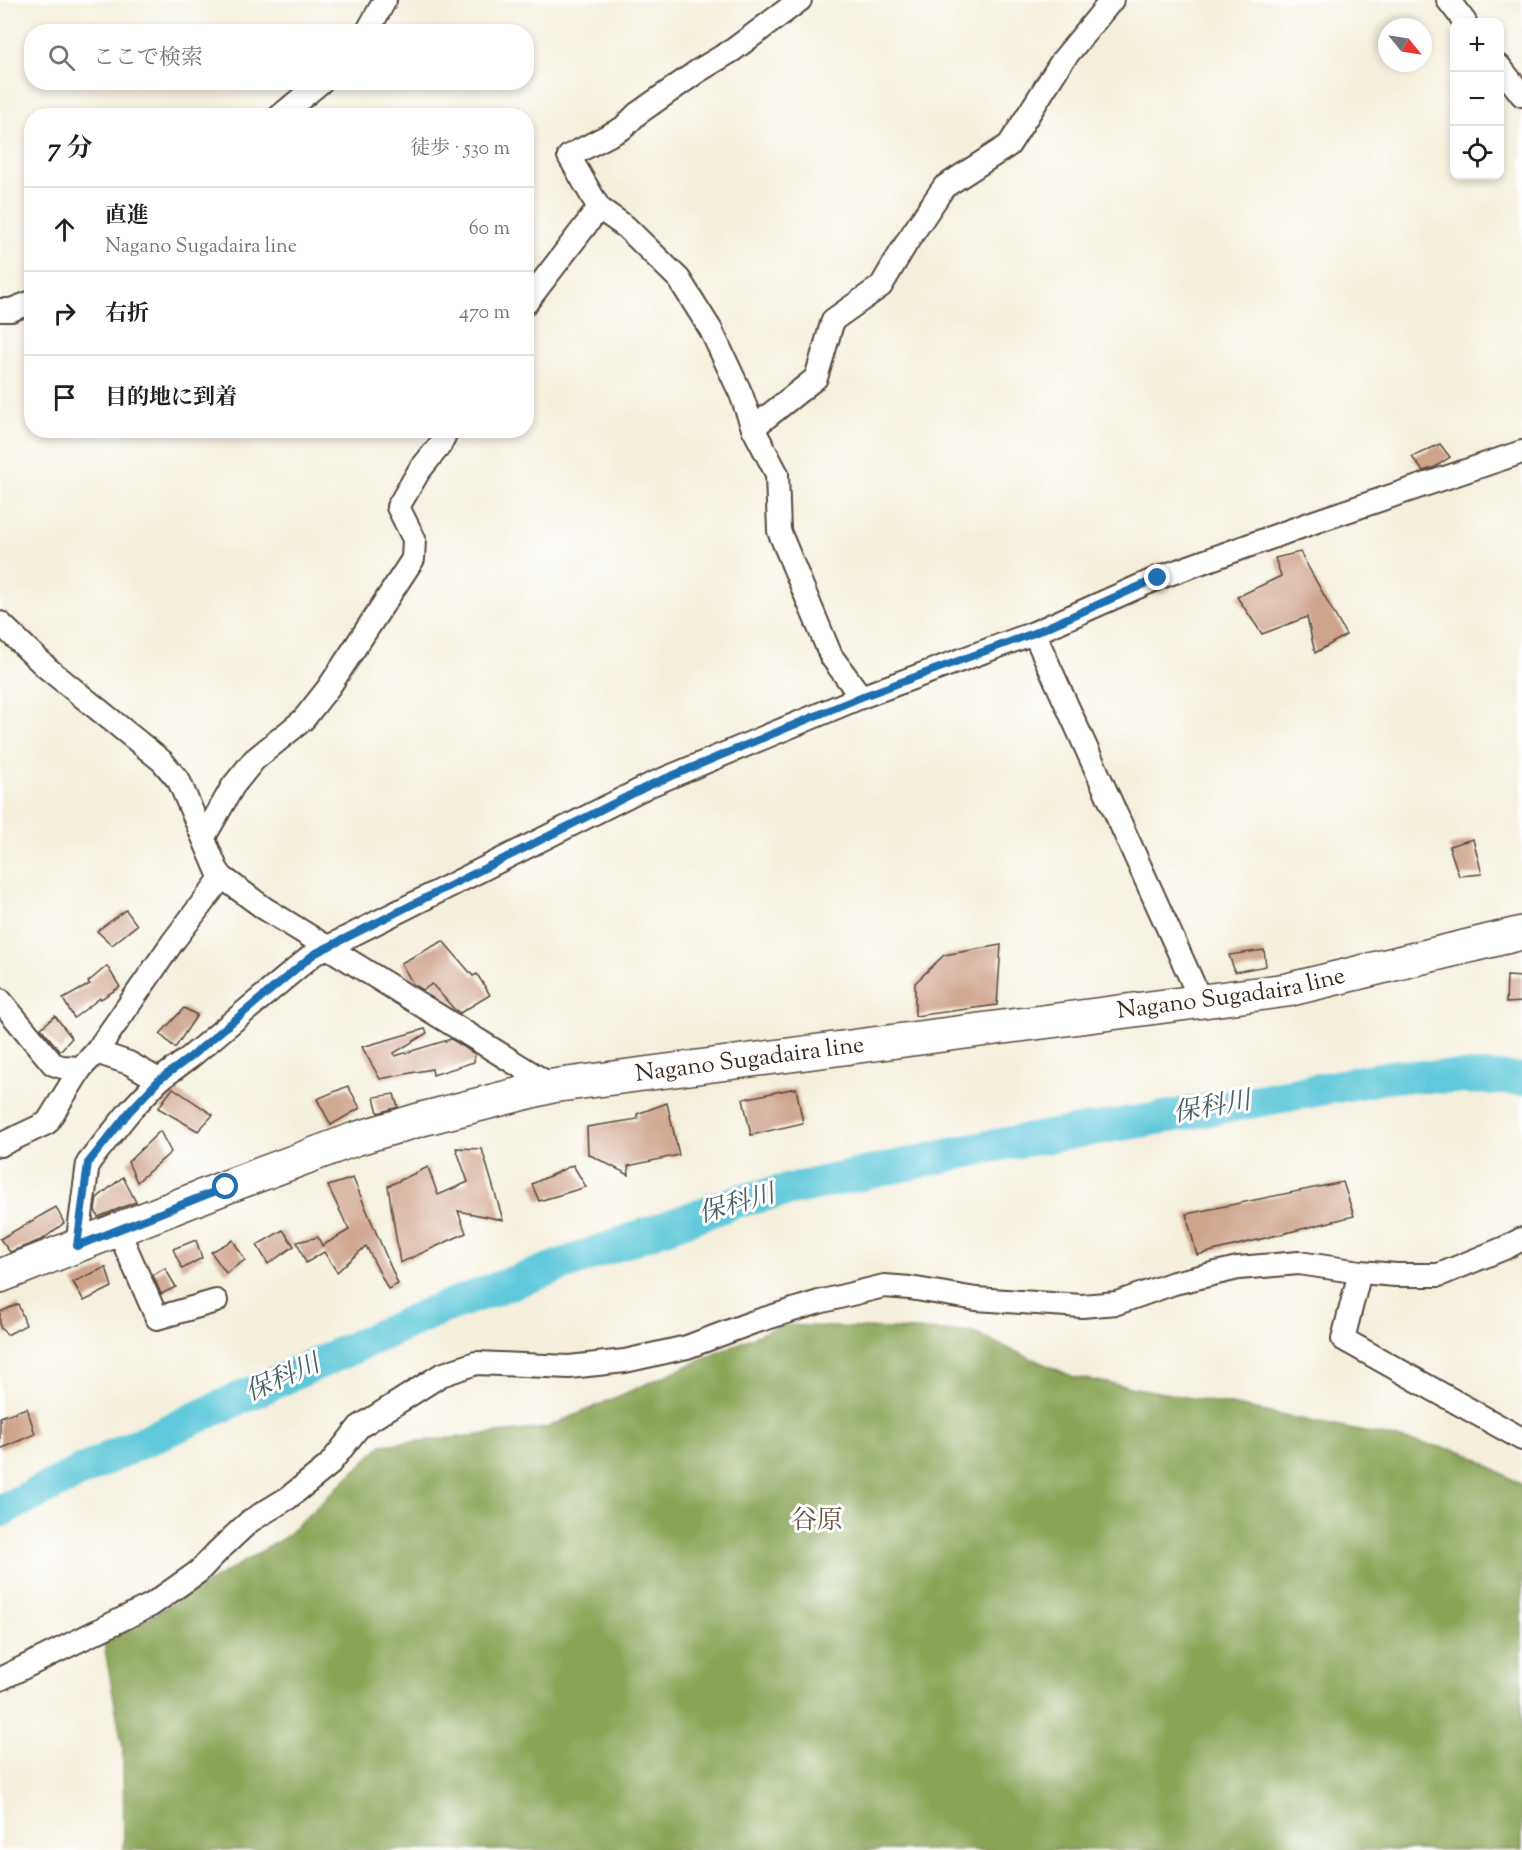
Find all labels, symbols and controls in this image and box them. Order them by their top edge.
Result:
north arrow [1378,18,1432,72]
map controls [1450,18,1504,180]
button: + [1450,18,1504,72]
search box [24,24,534,90]
icon: search [45,41,78,74]
text: ここで検索 [93,43,203,75]
button: − [1450,72,1504,126]
button: locate [1450,126,1504,180]
text: 7 分 [48,131,93,168]
text: 徒歩 · 530 m [410,135,510,164]
text: 直進 [105,201,149,233]
icon: ahead [48,213,81,246]
text: 60 m [469,215,510,244]
text: Nagano Sugadaira line [105,233,297,262]
icon: right [48,297,81,330]
text: 右折 [105,299,149,331]
text: 470 m [459,299,510,328]
icon: arrive [48,381,81,414]
text: 目的地に到着 [105,383,237,415]
route end [1144,564,1170,590]
street label: Nagano Sugadaira line [1115,959,1349,1029]
street label: Nagano Sugadaira line [633,1028,866,1092]
water label: 保科川 [1170,1082,1257,1133]
route start [212,1173,238,1199]
water label: 保科川 [694,1176,782,1234]
water label: 保科川 [240,1345,329,1412]
district label: 谷原 [791,1503,843,1540]

